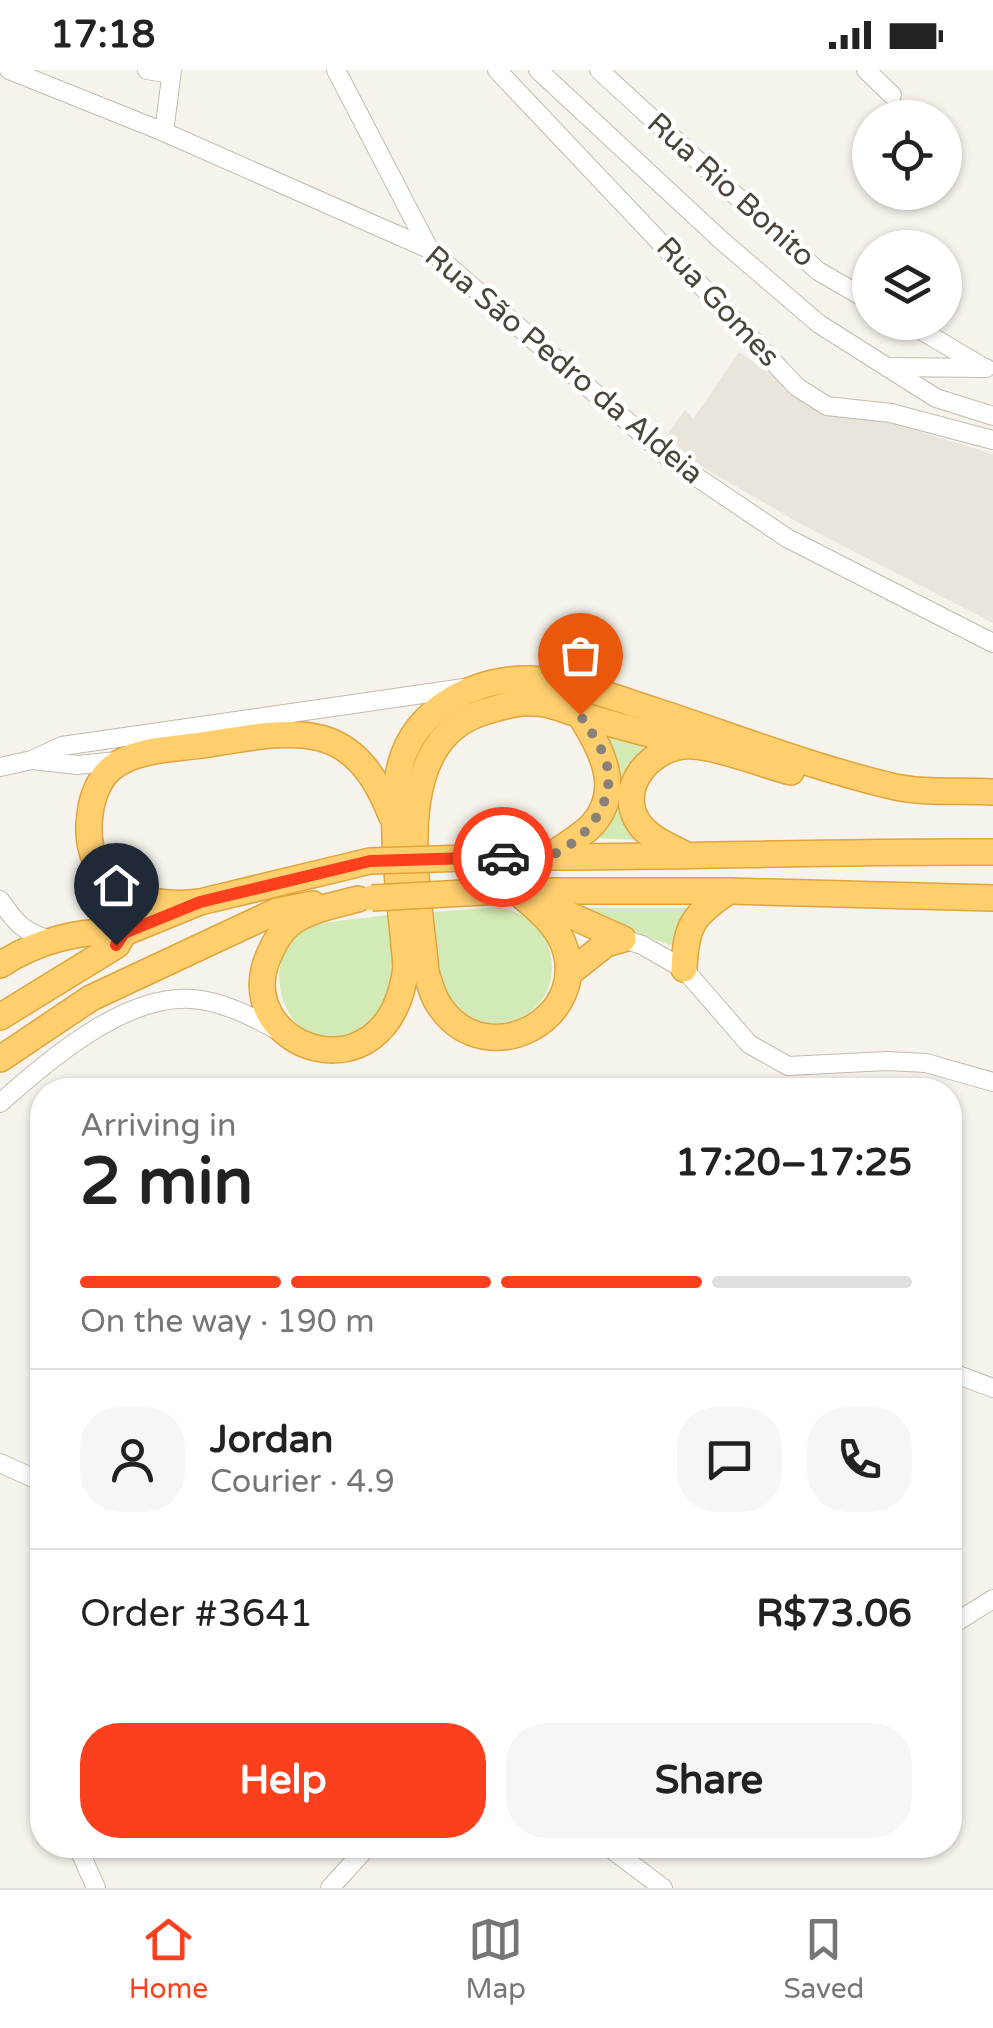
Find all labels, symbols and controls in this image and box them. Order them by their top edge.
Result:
text: 17:18 [50,12,155,58]
map controls [852,100,962,340]
button: locate [852,100,962,210]
street label: Rua Rio Bonito [639,105,823,275]
street label: Rua Gomes [648,229,788,375]
button: layers [852,230,962,340]
street label: Rua São Pedro da Aldeia [417,238,711,492]
pin [538,613,623,716]
icon: bag [553,628,608,683]
courier [453,807,553,907]
icon: car [476,830,531,885]
pin [74,843,159,946]
icon: home [89,858,144,913]
text: Arriving in [80,1107,237,1145]
text: 17:20–17:25 [675,1140,912,1186]
text: 2 min [80,1143,253,1222]
text: On the way · 190 m [80,1303,375,1341]
button: person [80,1407,185,1512]
button: chat [677,1407,782,1512]
button: phone [807,1407,912,1512]
text: Jordan [210,1417,333,1463]
text: Courier · 4.9 [210,1463,395,1501]
text: Order #3641 [80,1591,313,1637]
text: R$73.06 [756,1591,912,1637]
button: Help [80,1723,486,1838]
button: Share [506,1723,912,1838]
tab: Home [129,1912,208,2006]
tab: Map [465,1912,526,2006]
tab: Saved [783,1912,864,2006]

